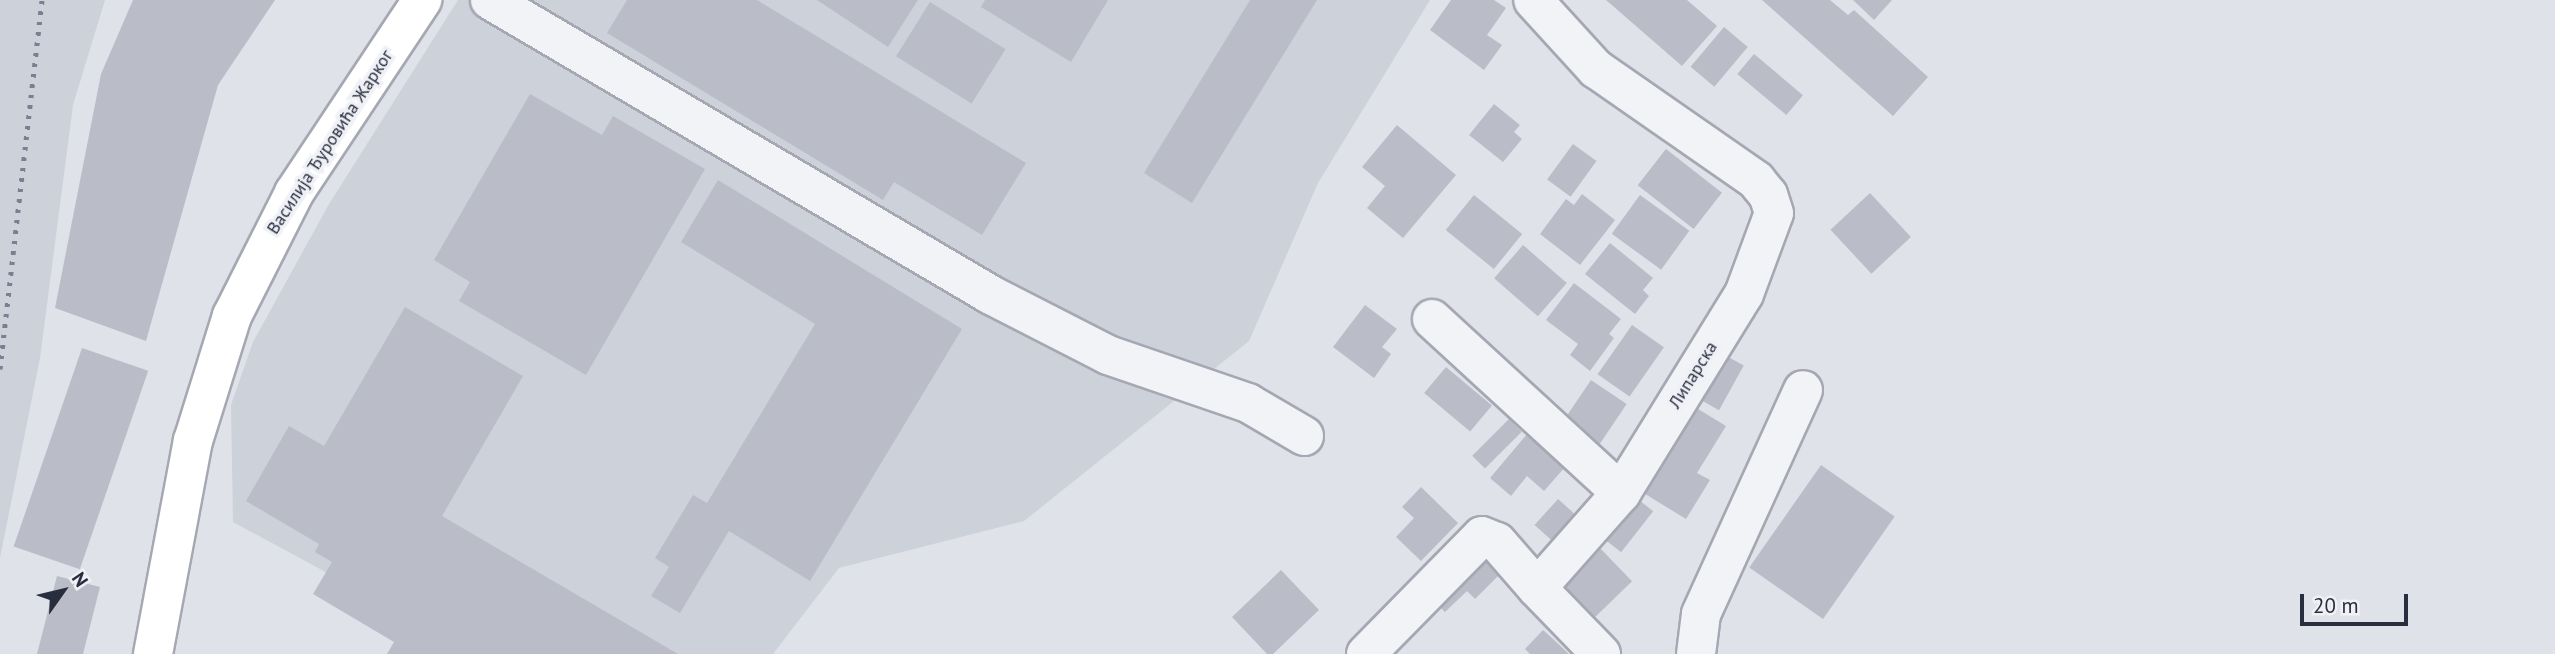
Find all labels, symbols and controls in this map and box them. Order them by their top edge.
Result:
street label: Василија Ђуровића Жарког [262,46,398,238]
street label: Липарска [1664,337,1722,413]
north arrow [28,556,98,626]
text: N [67,567,94,591]
scale bar [2303,580,2412,624]
text: 20 m [2313,592,2359,619]

